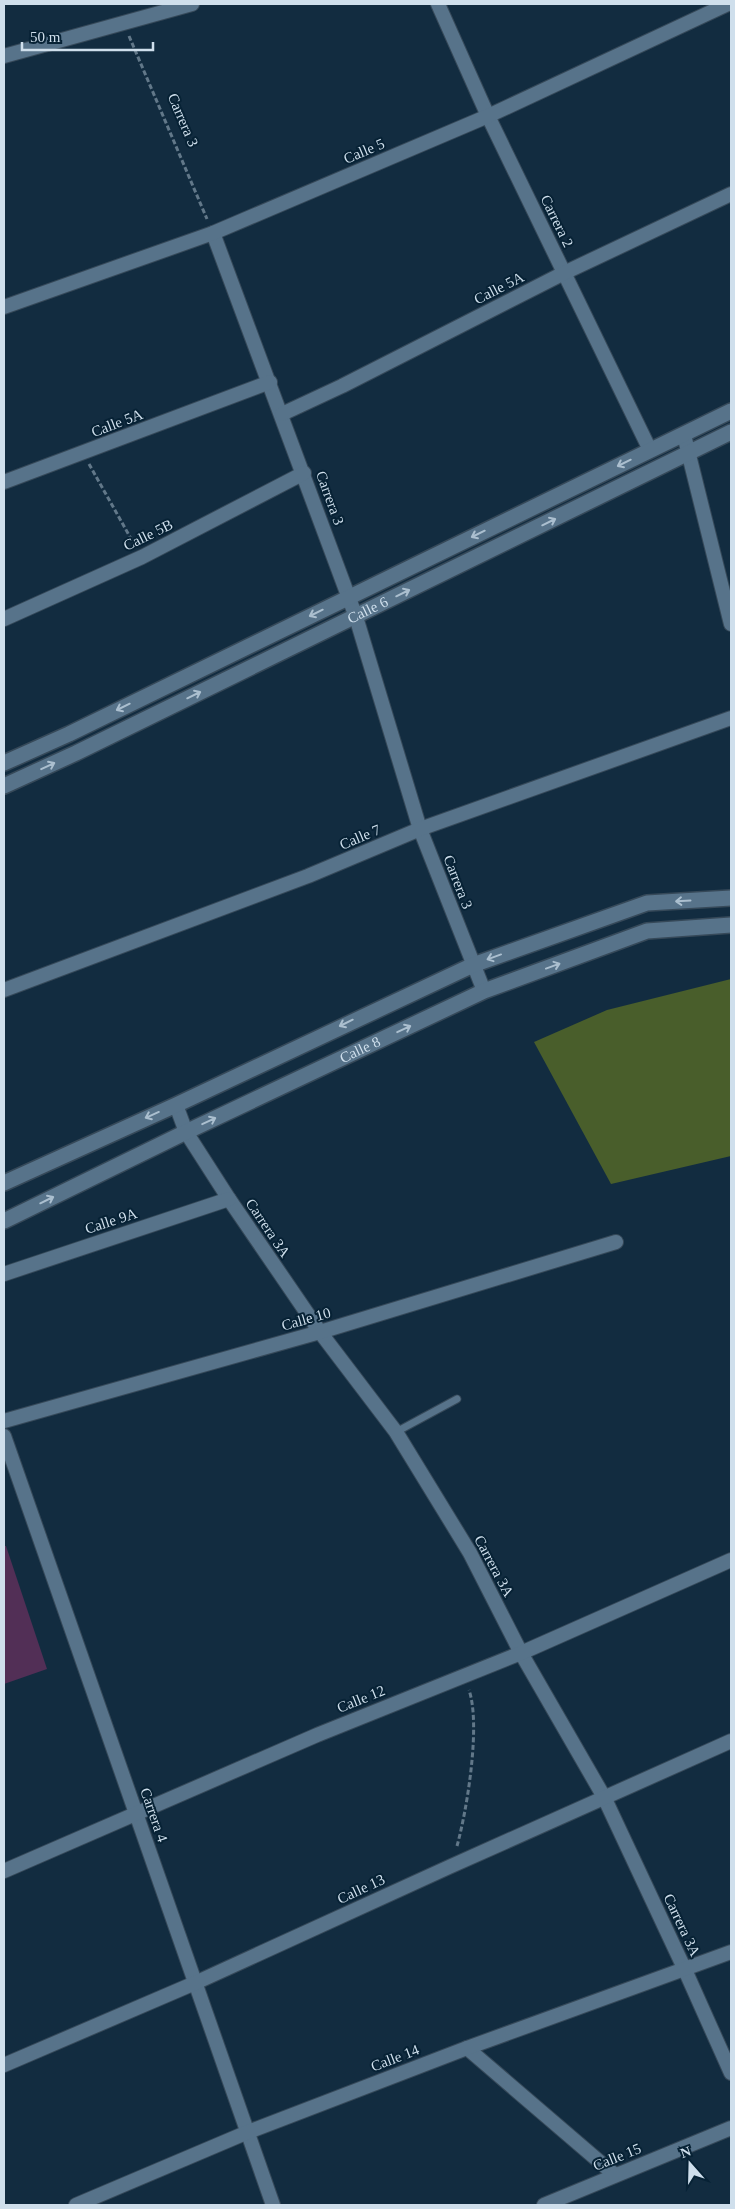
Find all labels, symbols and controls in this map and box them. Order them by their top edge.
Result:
scale bar [22,20,154,52]
text: 50 m [30,29,61,45]
street label: Carrera 3 [165,91,201,149]
street label: Calle 5 [341,135,387,167]
street label: Carrera 2 [537,192,577,250]
street label: Calle 5A [471,269,527,307]
street label: Calle 5A [89,406,145,440]
one-way arrow [617,459,632,468]
street label: Carrera 3 [313,469,347,527]
street label: Calle 5B [121,516,175,554]
one-way arrow [541,517,556,526]
one-way arrow [471,530,486,539]
one-way arrow [396,588,411,598]
street label: Calle 6 [345,593,391,627]
one-way arrow [309,609,324,618]
one-way arrow [187,690,202,700]
one-way arrow [116,703,131,712]
one-way arrow [40,760,55,770]
street label: Calle 7 [337,821,383,853]
street label: Carrera 3 [440,853,476,911]
one-way arrow [675,896,691,905]
one-way arrow [487,953,503,962]
one-way arrow [545,961,560,970]
one-way arrow [339,1019,354,1028]
one-way arrow [396,1024,411,1034]
street label: Calle 8 [337,1033,383,1066]
one-way arrow [145,1111,160,1121]
one-way arrow [201,1116,216,1125]
one-way arrow [40,1195,55,1205]
street label: Carrera 3A [243,1196,293,1260]
street label: Calle 9A [83,1205,139,1237]
street label: Calle 10 [280,1304,332,1334]
street label: Carrera 3A [471,1533,517,1600]
street label: Calle 12 [335,1682,387,1716]
street label: Carrera 4 [137,1786,171,1845]
street label: Calle 13 [335,1871,387,1907]
street label: Carrera 3A [661,1891,703,1959]
street label: Calle 14 [369,2041,422,2075]
north arrow [665,2139,715,2189]
street label: Calle 15 [591,2140,643,2174]
text: N [678,2143,693,2161]

